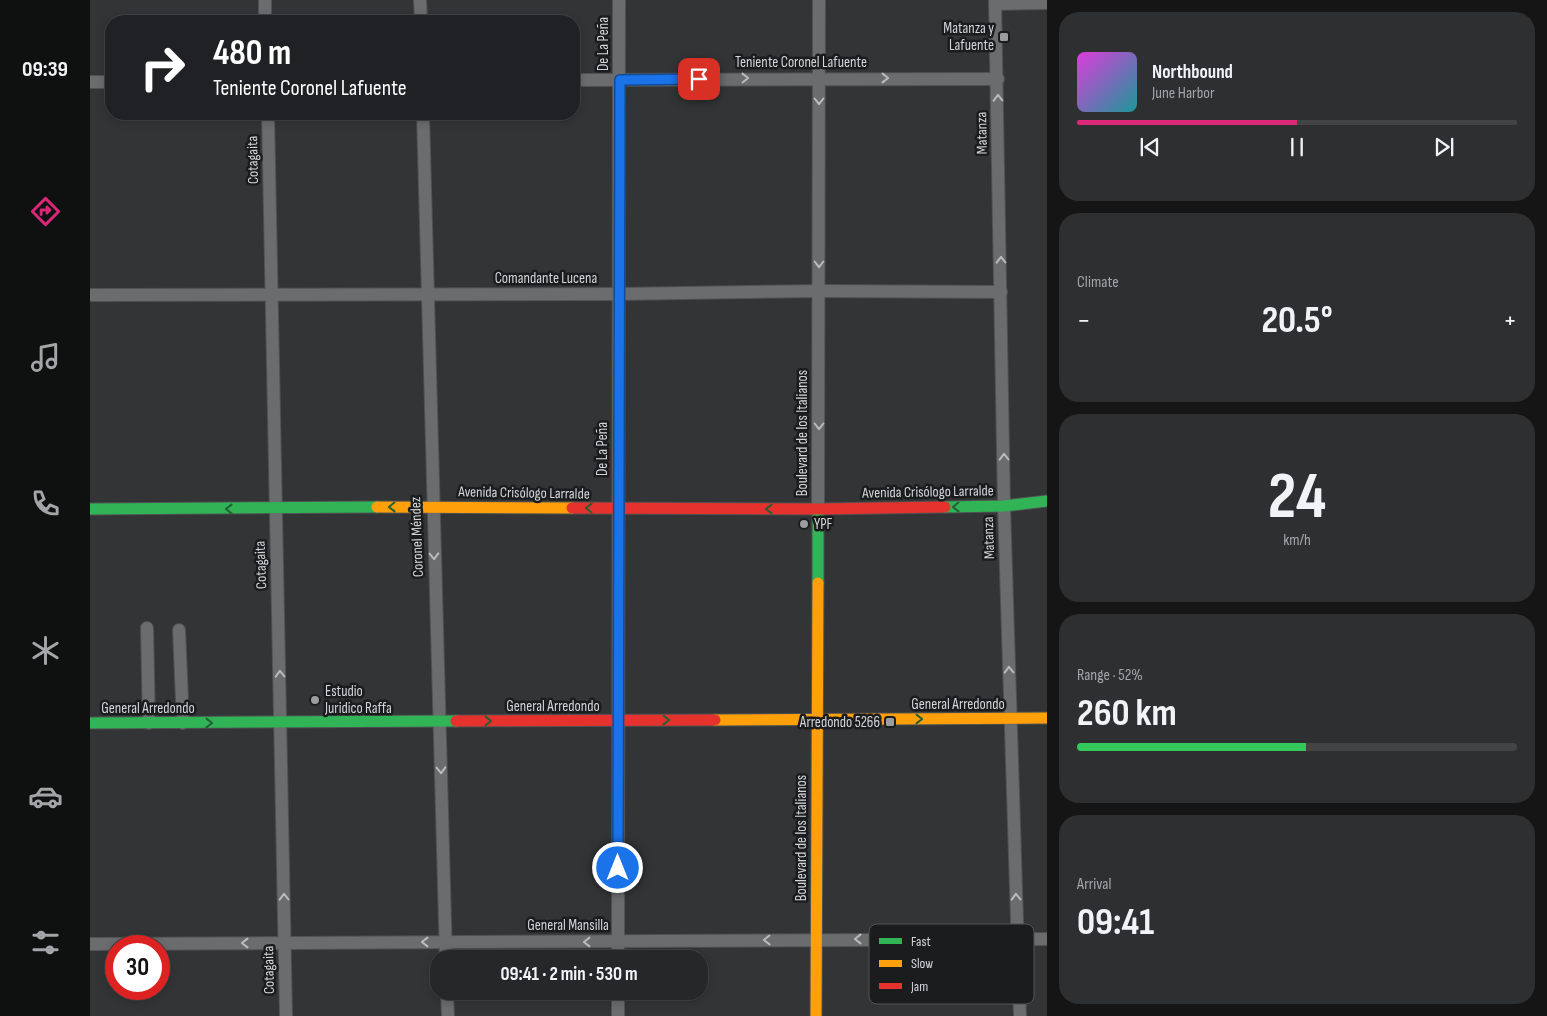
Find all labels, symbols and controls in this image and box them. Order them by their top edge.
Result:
street label: De La Peña [594,17,613,71]
place label: Matanza y Lafuente [943,19,994,55]
marker: Matanza y Lafuente [998,31,1010,43]
text: 480 m [213,32,291,75]
icon: right [130,35,195,100]
street label: Teniente Coronel Lafuente [735,53,867,72]
text: 09:39 [22,56,68,83]
pin [678,58,720,100]
text: Northbound [1152,61,1233,84]
icon: arrive [685,65,713,93]
one-way arrow [742,73,749,83]
one-way arrow [881,73,889,83]
text: Teniente Coronel Lafuente [213,75,407,102]
text: June Harbor [1152,84,1215,103]
one-way arrow [993,93,1003,101]
one-way arrow [814,98,824,105]
street label: Matanza [972,111,992,154]
icon: previous [1136,133,1164,161]
icon: pause [1283,133,1311,161]
icon: next [1430,133,1458,161]
street label: Cotagaita [243,135,263,184]
icon: directions [28,194,63,229]
one-way arrow [995,256,1006,264]
one-way arrow [814,260,824,268]
street label: Comandante Lucena [495,269,598,288]
text: Climate [1077,273,1119,292]
text: 20.5° [1261,298,1333,343]
text: − [1077,304,1091,337]
text: + [1503,304,1517,337]
icon: music [28,340,63,375]
street label: Boulevard de los Italianos [793,370,812,496]
street label: De La Peña [593,422,612,476]
one-way arrow [814,422,824,430]
one-way arrow [999,453,1009,461]
text: 24 [1268,459,1326,537]
street label: Avenida Crisólogo Larralde [861,481,994,503]
street label: Avenida Crisólogo Larralde [457,482,590,504]
icon: phone [28,486,63,521]
street label: Coronel Méndez [406,496,428,577]
one-way arrow [388,502,396,513]
one-way arrow [951,502,959,512]
one-way arrow [585,503,593,513]
one-way arrow [225,504,233,514]
one-way arrow [765,504,773,514]
place label: YPF [814,515,833,534]
street label: Matanza [979,516,999,560]
marker: YPF [798,518,810,530]
text: km/h [1283,531,1311,550]
street label: Cotagaita [251,540,271,589]
one-way arrow [429,552,439,560]
icon: climate [28,633,63,668]
one-way arrow [1004,666,1014,674]
text: Range · 52% [1077,666,1143,685]
one-way arrow [275,670,285,678]
place label: Estudio Juridico Raffa [324,682,392,718]
text: 260 km [1077,691,1177,736]
marker: Estudio Juridico Raffa [309,694,321,706]
street label: General Arredondo [911,695,1005,714]
street label: General Arredondo [506,697,600,716]
street label: General Arredondo [101,699,195,718]
place label: Arredondo 5266 [799,713,880,732]
one-way arrow [916,714,923,724]
one-way arrow [663,715,671,725]
one-way arrow [484,716,492,726]
marker: Arredondo 5266 [884,716,896,728]
one-way arrow [205,718,213,728]
one-way arrow [436,766,446,774]
street label: Boulevard de los Italianos [792,775,811,901]
icon: car [28,779,63,814]
position arrow [591,841,643,893]
text: Arrival [1077,875,1111,894]
one-way arrow [279,893,289,901]
one-way arrow [1011,893,1022,901]
text: 09:41 [1077,900,1154,945]
street label: General Mansilla [527,916,609,935]
legend [869,924,1034,1004]
icon: filters [28,925,63,960]
text: Fast [911,933,931,950]
one-way arrow [854,934,862,944]
speed limit sign: 30 [105,935,170,1000]
one-way arrow [763,935,771,945]
one-way arrow [421,937,428,947]
one-way arrow [583,937,591,947]
one-way arrow [241,938,248,948]
street label: Cotagaita [259,945,279,994]
text: Slow [911,955,933,972]
text: 09:41 · 2 min · 530 m [500,963,638,986]
text: Jam [910,978,928,995]

